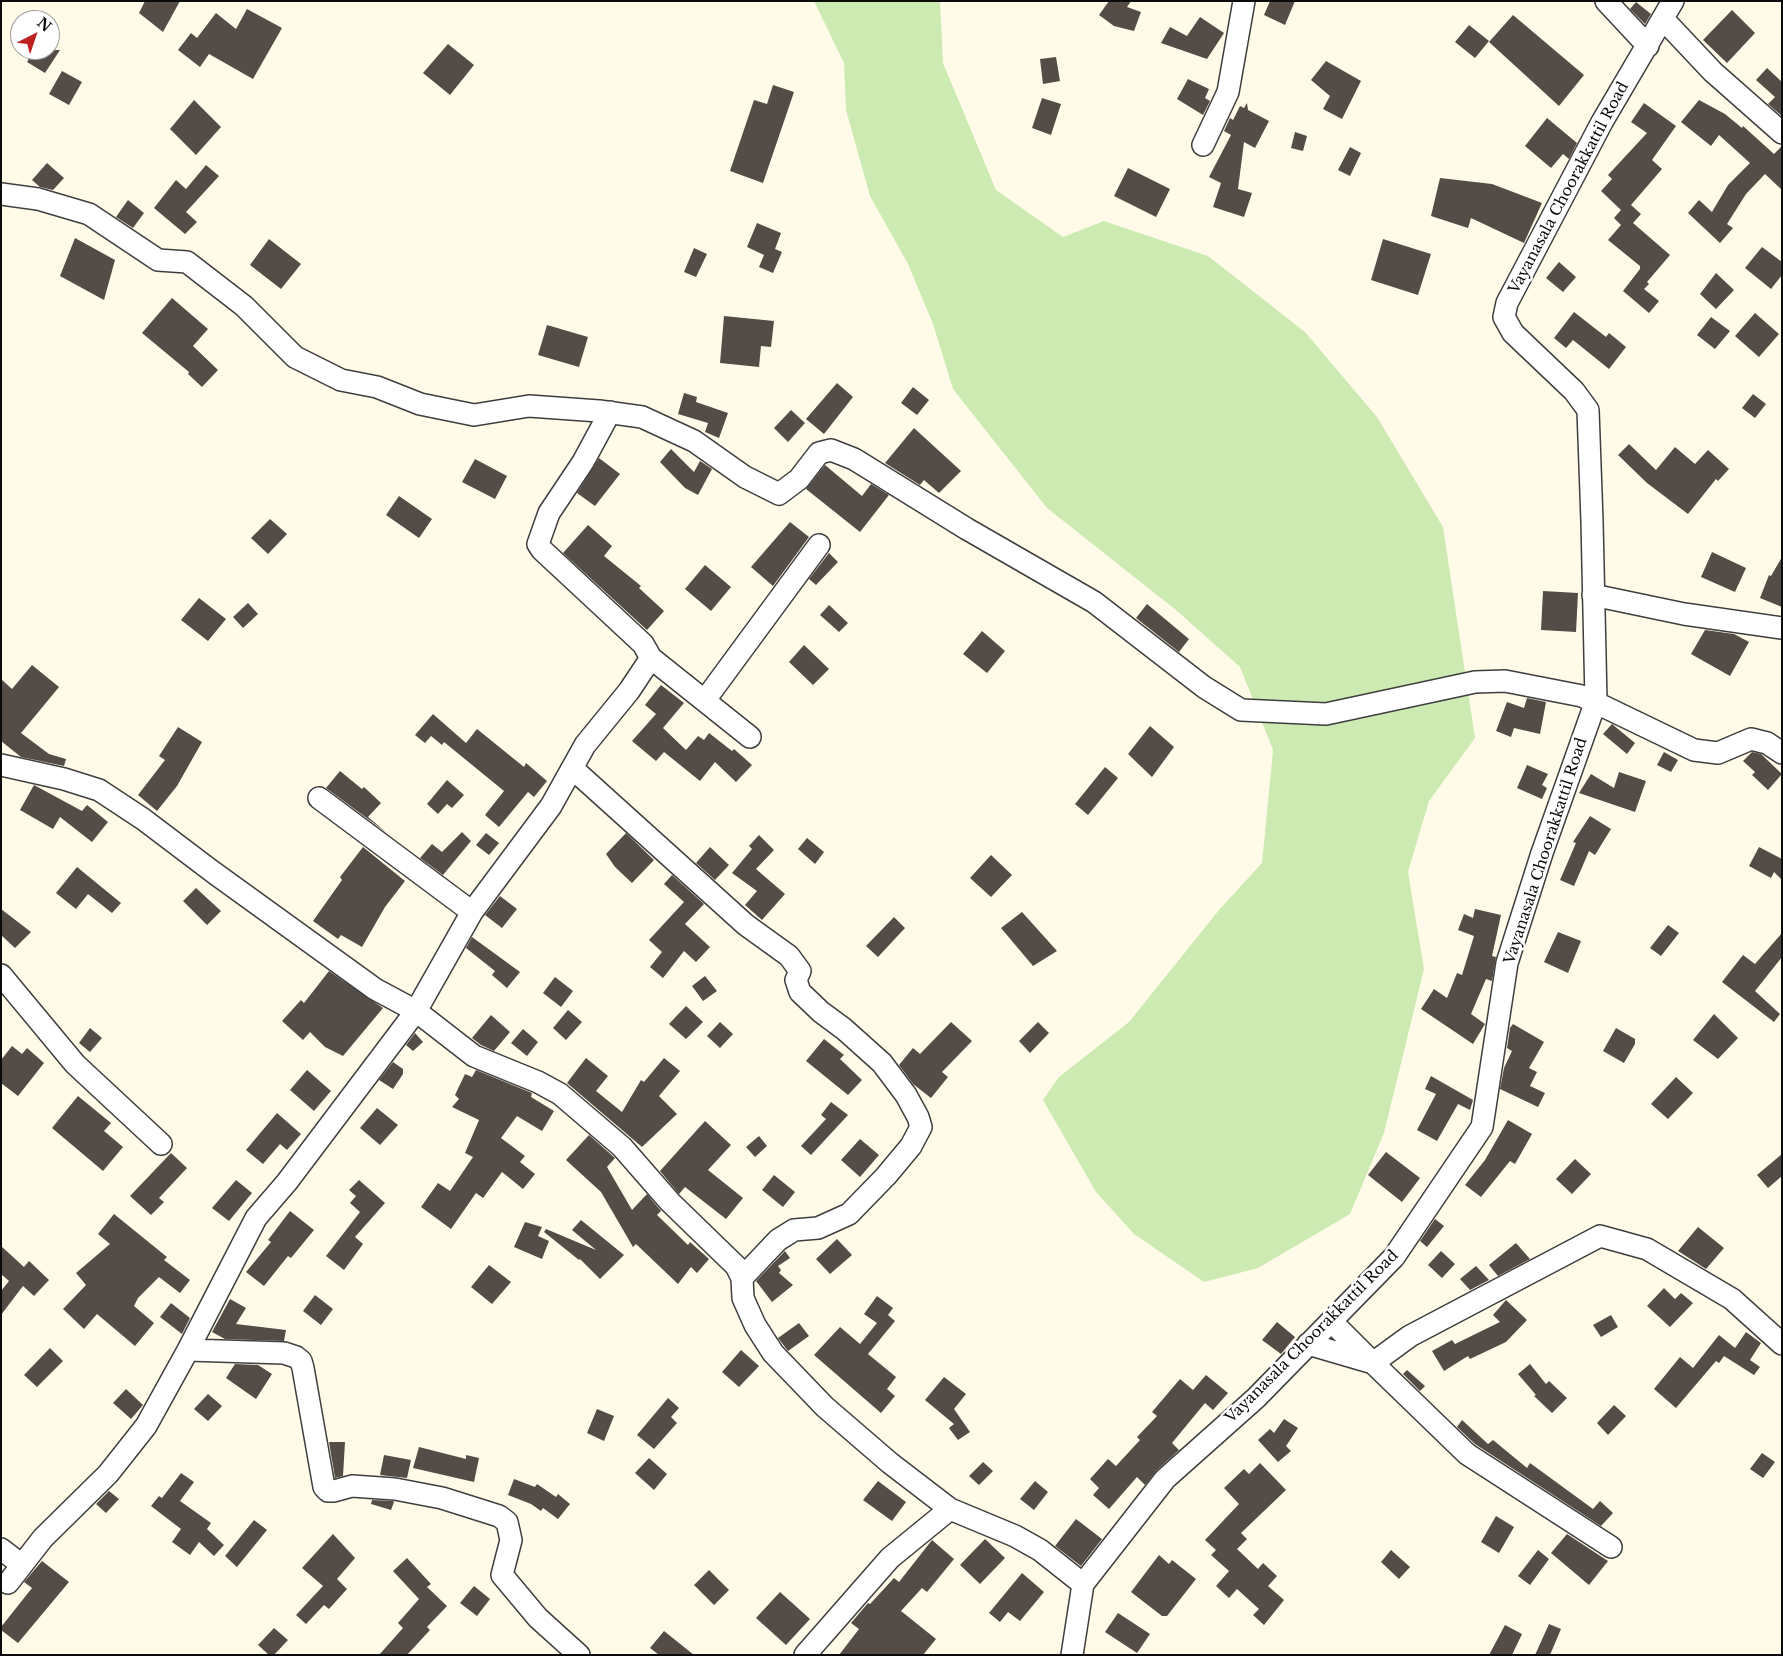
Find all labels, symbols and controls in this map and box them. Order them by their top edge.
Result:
north arrow [10,10,60,60]
text: N [33,13,55,36]
street label: Vayanasala Choorakkattil Road [1505,79,1633,297]
street label: Vayanasala Choorakkattil Road [1501,735,1591,967]
street label: Vayanasala Choorakkattil Road [1222,1247,1402,1427]

